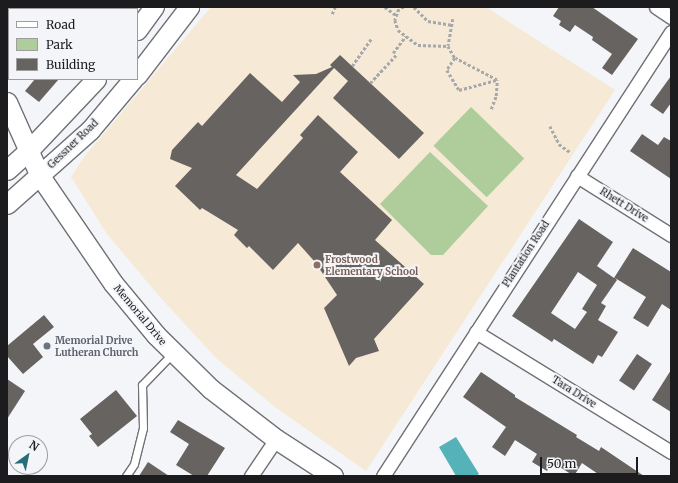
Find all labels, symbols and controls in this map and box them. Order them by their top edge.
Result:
legend [8,8,138,80]
text: Road [46,17,75,32]
text: Park [46,37,73,52]
text: Building [46,57,95,72]
street label: Gessner Road [45,117,101,171]
street label: Rhett Drive [598,185,650,225]
street label: Plantation Road [500,219,552,289]
place label: Frostwood Elementary School [325,253,418,276]
marker: Frostwood Elementary School [312,260,322,270]
street label: Memorial Drive [111,282,169,348]
place label: Memorial Drive Lutheran Church [55,334,138,358]
marker: Memorial Drive Lutheran Church [42,341,52,351]
street label: Tara Drive [550,374,598,410]
north arrow [8,435,48,475]
text: N [27,438,41,454]
scale bar [542,449,640,475]
text: 50 m [547,456,576,471]

